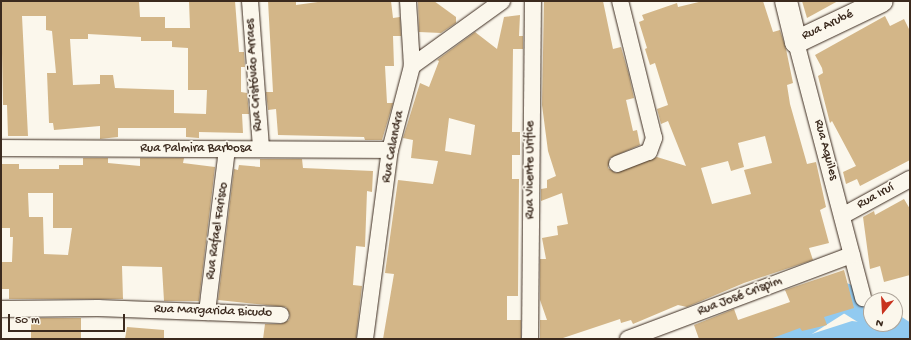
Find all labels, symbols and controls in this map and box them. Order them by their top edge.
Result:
street label: Rua Arubé [800,7,856,45]
street label: Rua Cristóvão Arraes [243,18,267,132]
street label: Rua Calandra [379,110,409,184]
street label: Rua Aquiles [809,118,841,182]
street label: Rua Vicente Urifice [523,121,539,219]
street label: Rua Palmira Barbosa [140,141,252,157]
street label: Rua Rafael Farisco [203,181,233,281]
street label: Rua Iruí [855,181,897,213]
street label: Rua José Crispim [696,274,784,320]
north arrow [863,292,903,332]
street label: Rua Margarida Bicudo [154,302,272,322]
scale bar [10,306,127,332]
text: 50 m [15,314,40,328]
text: N [874,316,885,329]

